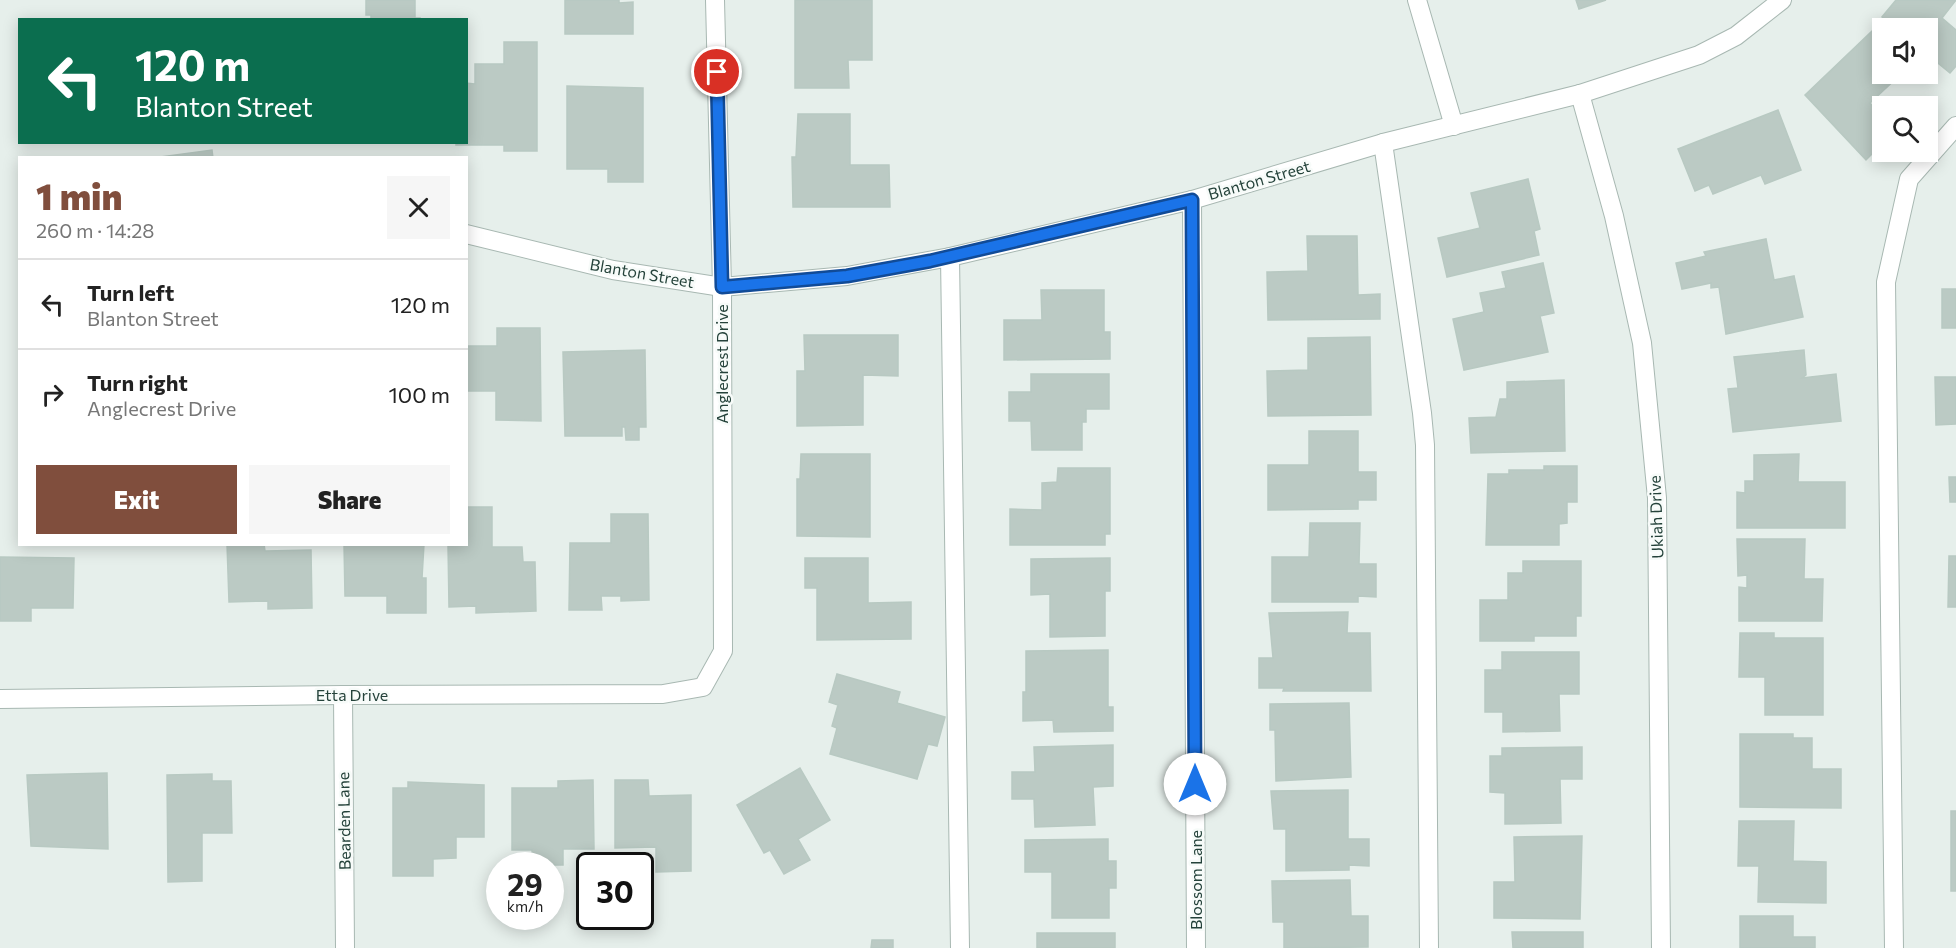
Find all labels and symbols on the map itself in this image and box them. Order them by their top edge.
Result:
pin [691,46,742,97]
street label: Blanton Street [1206,156,1313,203]
street label: Blanton Street [589,254,696,291]
street label: Anglecrest Drive [712,304,731,424]
street label: Ukiah Drive [1645,475,1666,559]
street label: Etta Drive [316,685,388,704]
position arrow [1163,752,1227,816]
street label: Bearden Lane [333,772,354,870]
street label: Blossom Lane [1186,830,1205,930]
speed limit sign: 30 [576,852,654,930]

